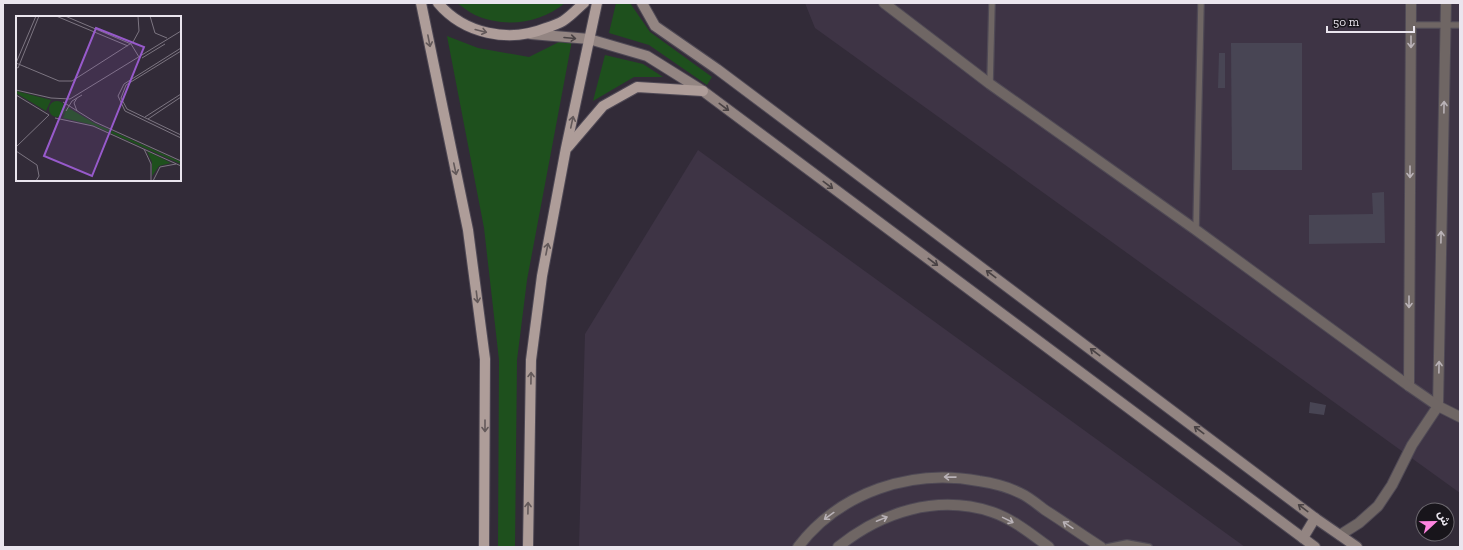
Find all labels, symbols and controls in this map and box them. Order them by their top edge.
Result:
scale bar [1327,8,1414,34]
text: 50 m [1333,15,1360,29]
inset map [16,16,181,181]
one-way arrow [475,28,488,35]
one-way arrow [425,34,433,47]
one-way arrow [563,34,576,41]
one-way arrow [1407,35,1415,48]
one-way arrow [1441,101,1448,114]
one-way arrow [718,103,729,111]
one-way arrow [568,115,576,128]
one-way arrow [452,162,460,175]
one-way arrow [1406,165,1414,178]
one-way arrow [823,180,834,189]
one-way arrow [1438,231,1445,244]
one-way arrow [543,243,551,256]
one-way arrow [927,258,938,266]
one-way arrow [985,270,996,279]
one-way arrow [473,290,481,303]
one-way arrow [1405,295,1413,308]
one-way arrow [1089,348,1100,357]
one-way arrow [1435,361,1442,374]
one-way arrow [527,372,534,385]
one-way arrow [481,419,488,432]
one-way arrow [1193,426,1204,435]
one-way arrow [944,474,957,481]
one-way arrow [525,502,532,515]
north arrow [1415,502,1455,542]
one-way arrow [1297,504,1308,513]
text: ش [1435,509,1453,528]
one-way arrow [824,512,835,520]
one-way arrow [876,514,888,522]
one-way arrow [1002,516,1014,524]
one-way arrow [1063,521,1074,529]

